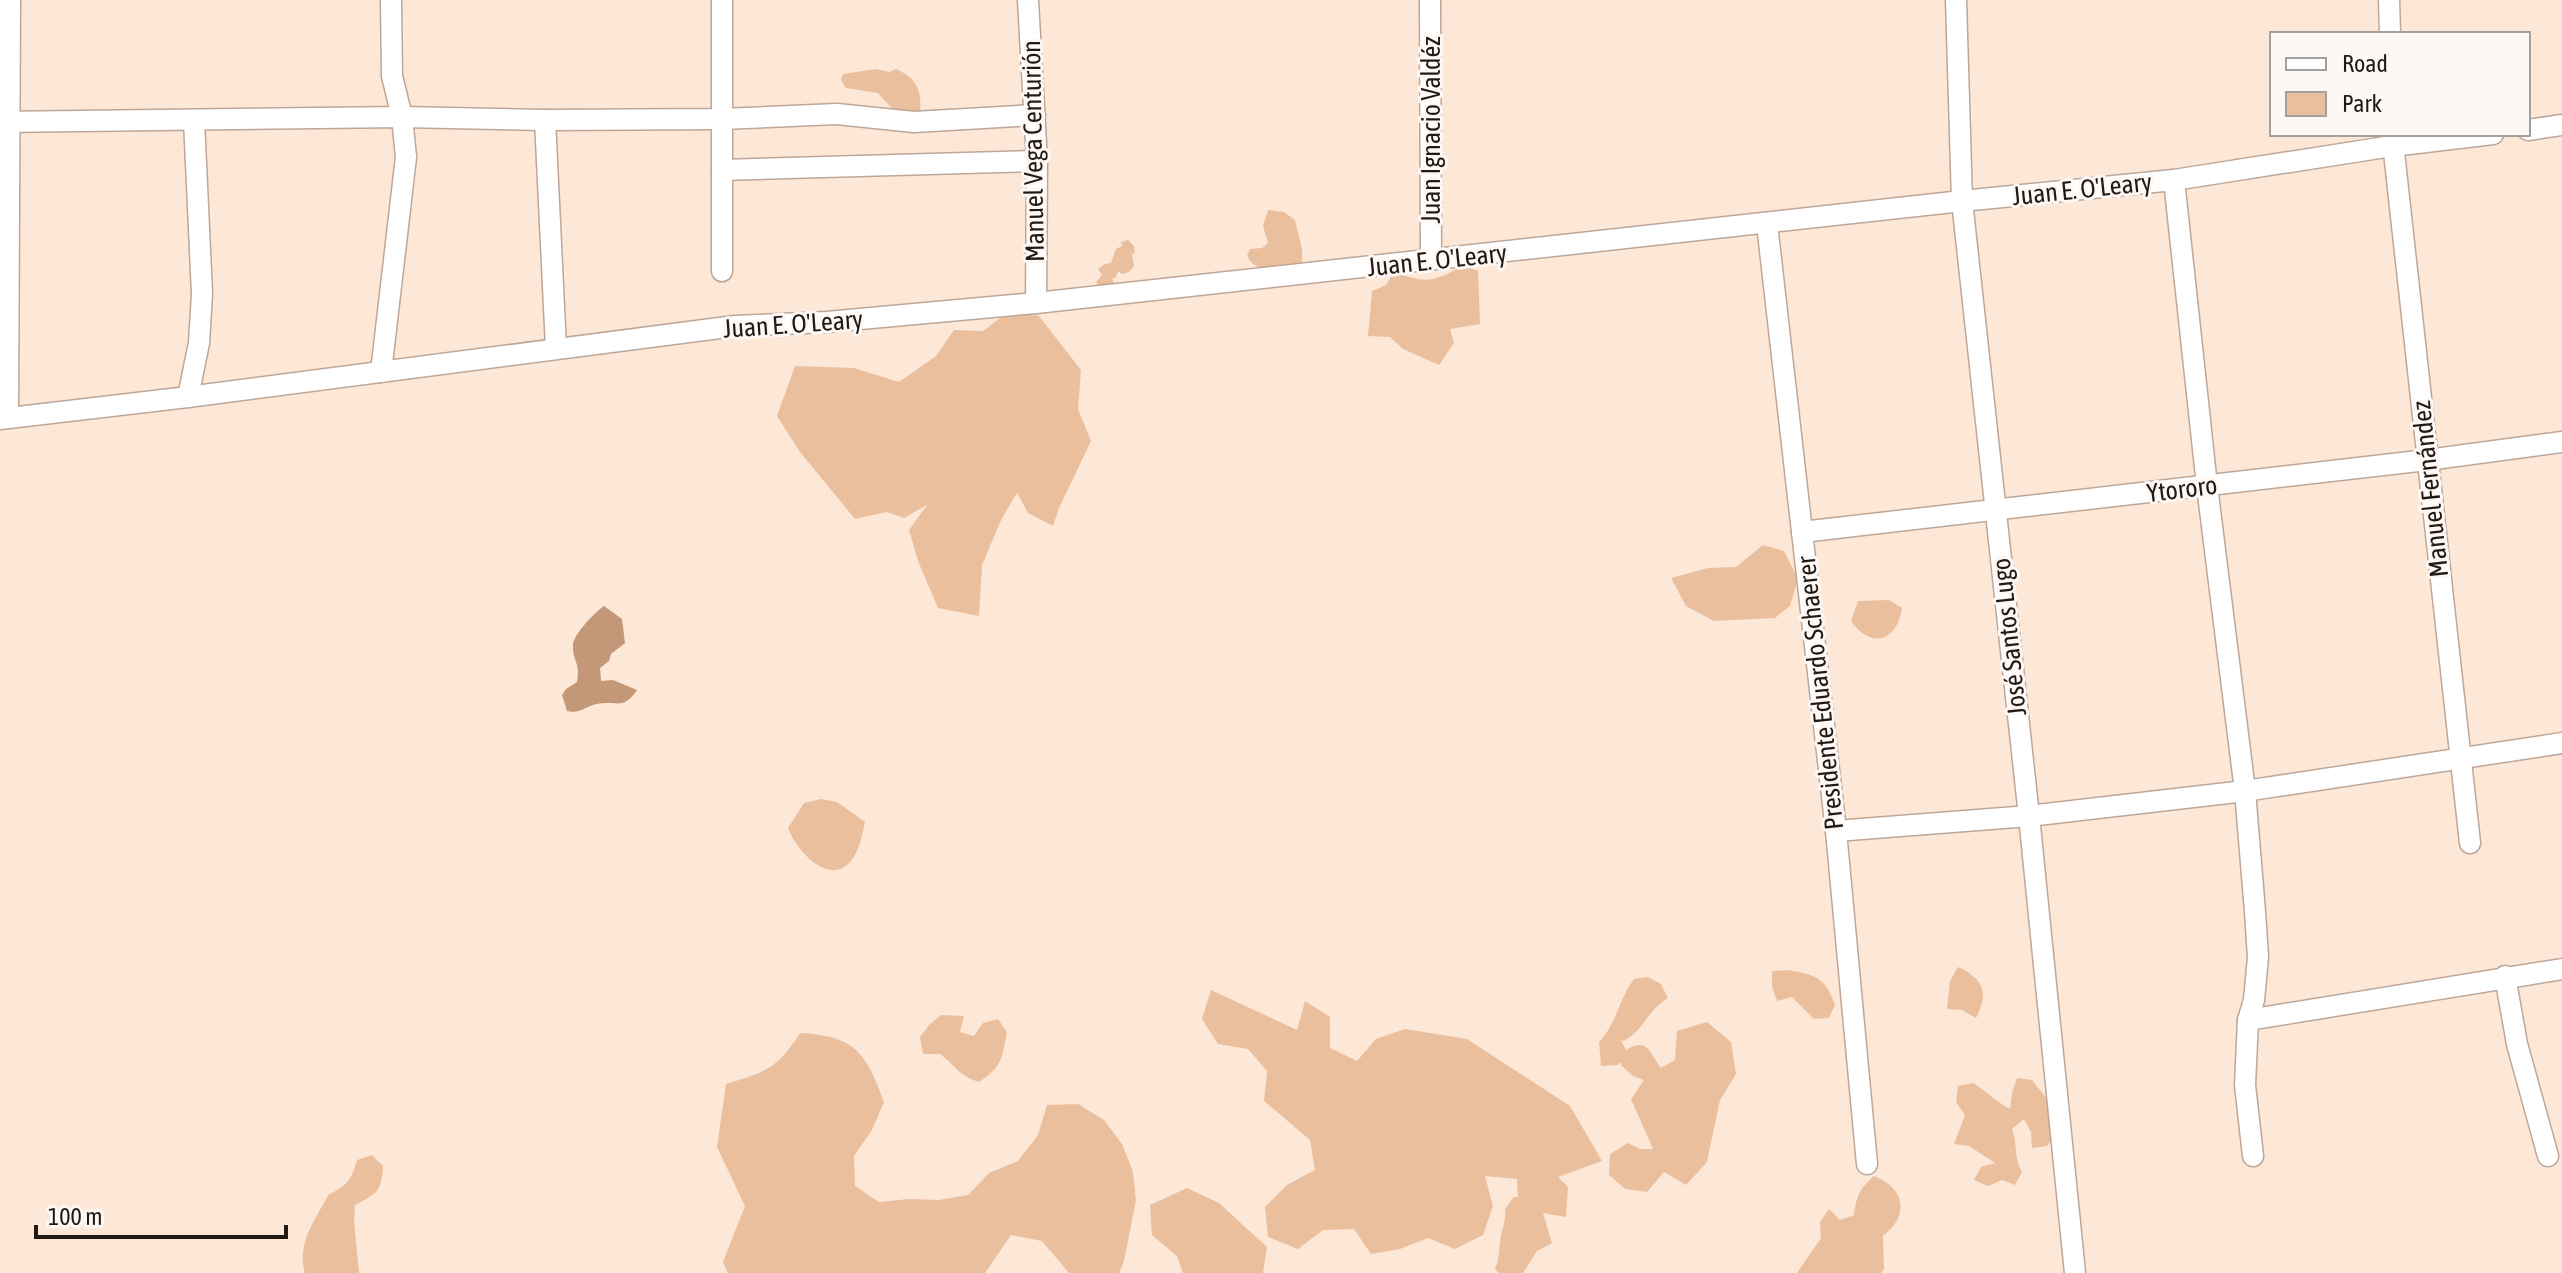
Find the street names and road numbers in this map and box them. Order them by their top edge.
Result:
street label: Juan Ignacio Valdéz [1416,36,1446,224]
street label: Manuel Vega Centurión [1016,40,1050,262]
street label: Juan E. O'Leary [2011,167,2154,211]
street label: Juan E. O'Leary [1366,238,1509,282]
street label: Juan E. O'Leary [722,304,864,344]
street label: Manuel Fernández [2406,399,2454,579]
street label: Ytororo [2145,470,2219,508]
street label: Presidente Eduardo Schaerer [1791,554,1849,831]
street label: José Santos Lugo [1986,557,2032,717]

